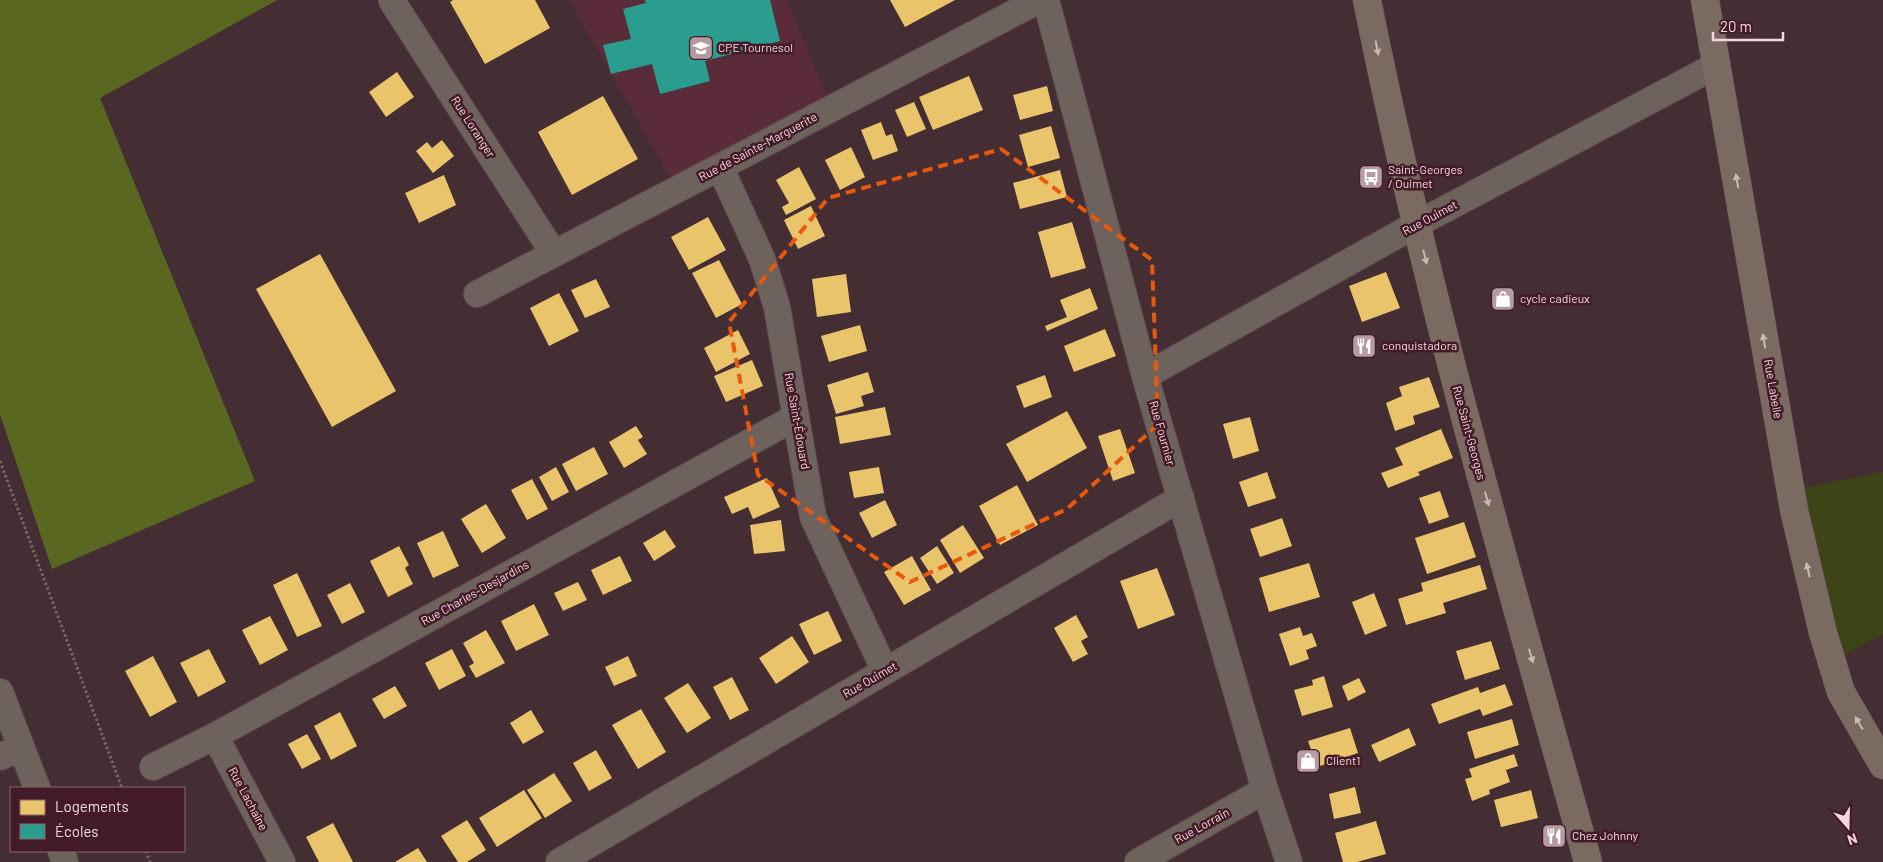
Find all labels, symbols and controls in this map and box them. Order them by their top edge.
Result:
scale bar [1713,10,1783,42]
text: 20 m [1720,17,1752,35]
school or university icon: CPE Tournesol [688,35,714,61]
place label: CPE Tournesol [718,40,793,54]
one-way arrow [1373,40,1381,56]
street label: Rue Loranger [449,93,499,160]
street label: Rue de Sainte-Marguerite [696,109,819,183]
place label: Saint-Georges / Ouimet [1388,162,1463,190]
bus stop icon: Saint-Georges / Ouimet [1358,164,1384,190]
one-way arrow [1732,173,1740,189]
street label: Rue Ouimet [1400,197,1459,237]
one-way arrow [1421,250,1429,265]
shop icon: cycle cadieux [1490,286,1516,312]
place label: cycle cadieux [1520,291,1590,305]
restaurant icon: conquistadora [1351,333,1377,359]
one-way arrow [1760,333,1768,349]
place label: conquistadora [1382,338,1457,352]
street label: Rue Labelle [1762,358,1786,420]
street label: Rue Saint-Édouard [783,371,813,470]
street label: Rue Saint-Georges [1451,384,1489,482]
street label: Rue Fournier [1147,399,1179,467]
one-way arrow [1483,492,1491,507]
street label: Rue Charles-Desjardins [418,557,531,628]
one-way arrow [1804,562,1812,577]
one-way arrow [1527,649,1535,664]
street label: Rue Ouimet [840,658,899,700]
one-way arrow [1855,716,1864,729]
shop icon: Client1 [1295,748,1321,774]
place label: Client1 [1326,753,1361,767]
street label: Rue Lachaîne [226,764,271,833]
legend [10,787,185,852]
text: Logements [55,797,129,815]
north arrow [1823,802,1873,852]
street label: Rue Lorrain [1172,804,1231,846]
text: Écoles [55,822,99,840]
restaurant icon: Chez Johnny [1541,823,1567,849]
place label: Chez Johnny [1572,828,1639,842]
text: N [1845,830,1860,849]

